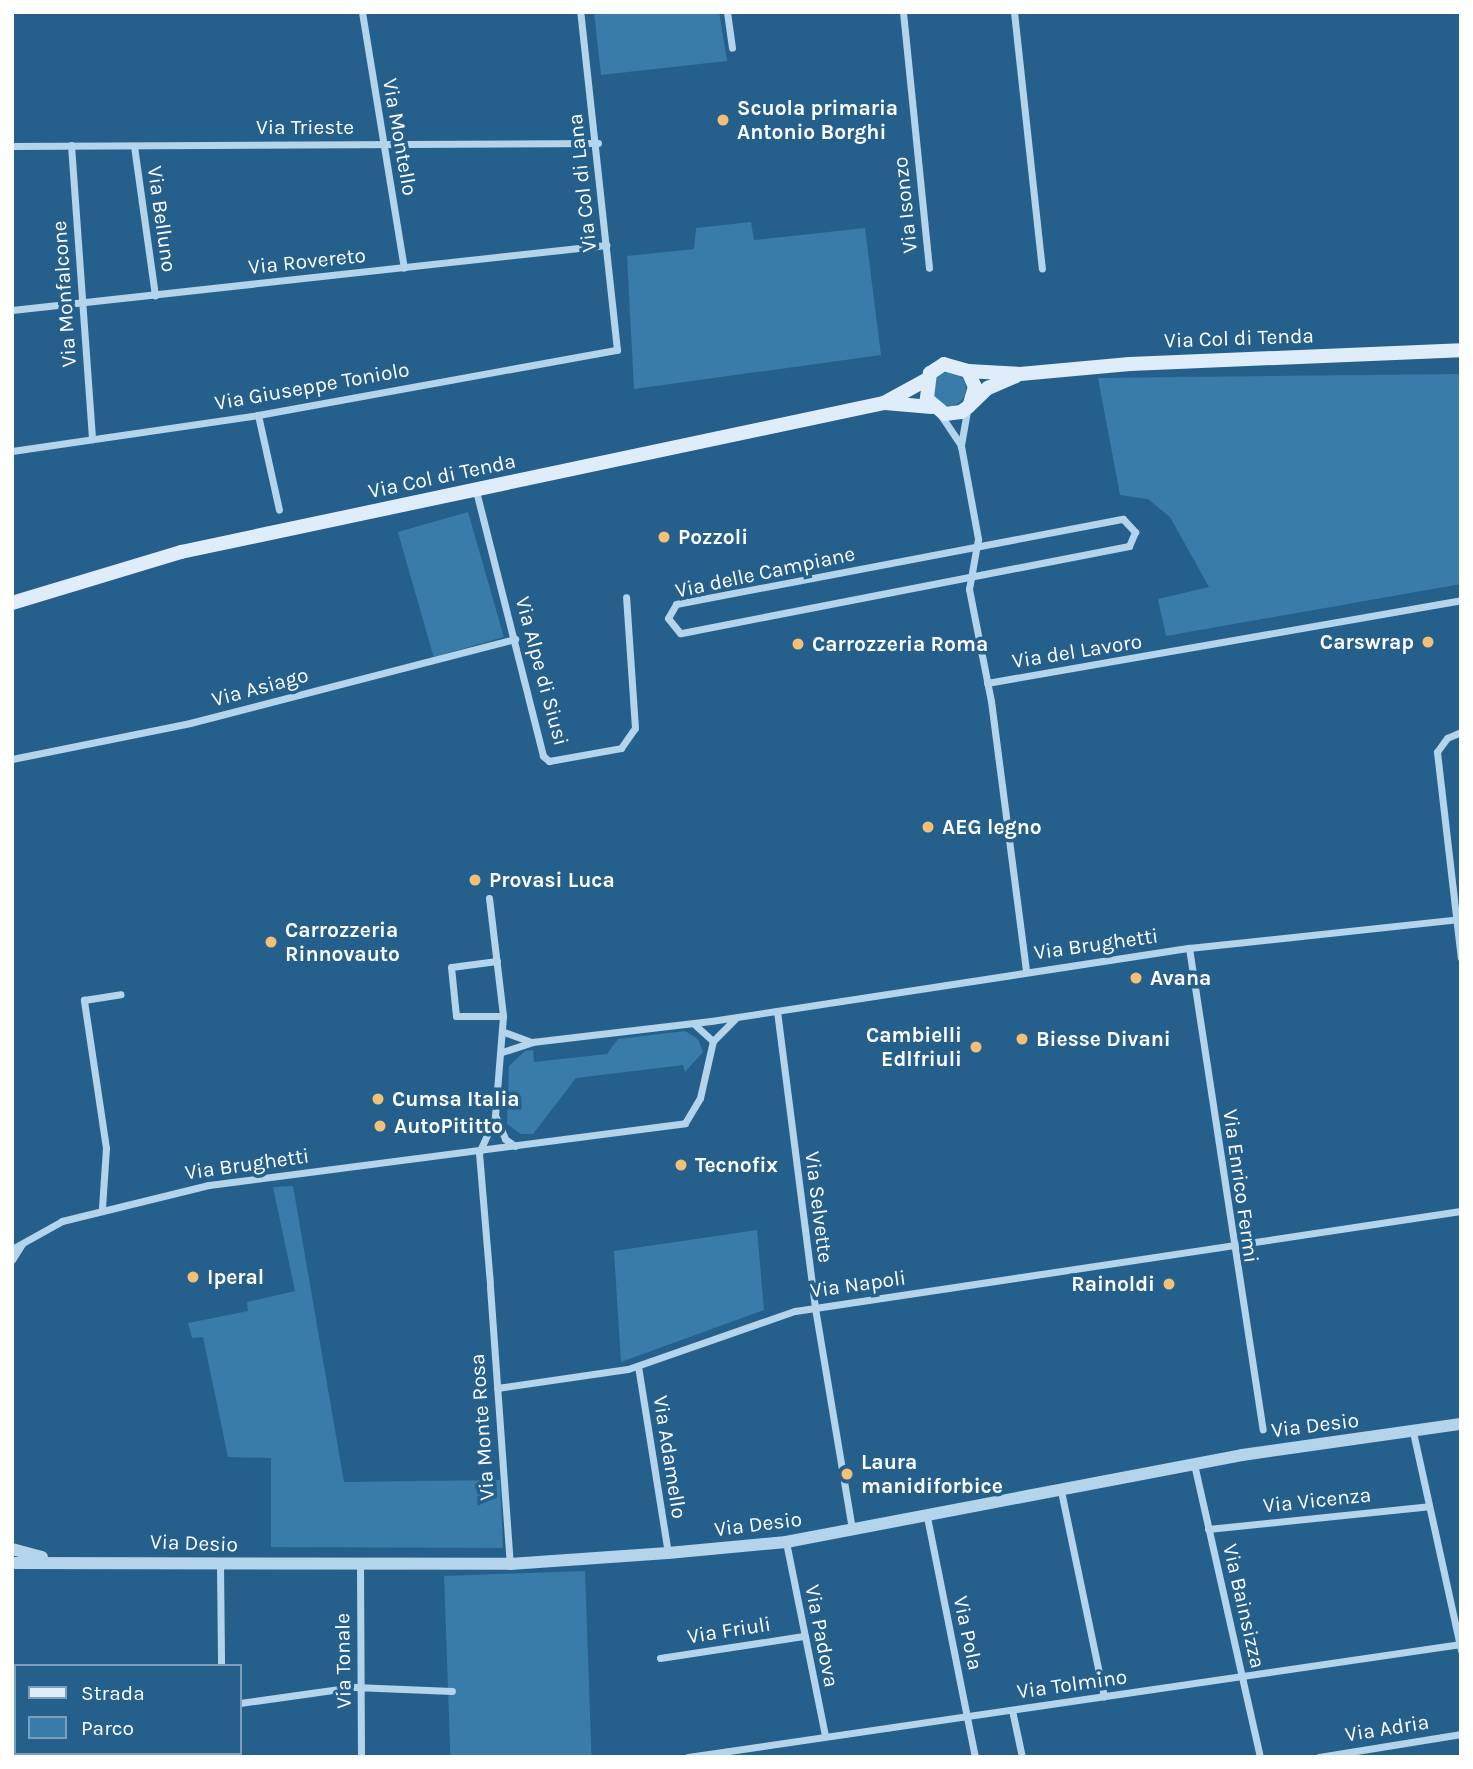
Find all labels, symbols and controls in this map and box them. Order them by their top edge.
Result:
street label: Via Montello [377,76,423,198]
place label: Scuola primaria Antonio Borghi [737,95,898,145]
street label: Via Col di Lana [562,112,602,254]
marker: Scuola primaria Antonio Borghi [715,112,731,128]
street label: Via Trieste [256,114,354,140]
street label: Via Isonzo [887,155,923,255]
street label: Via Belluno [142,164,182,274]
street label: Via Monfalcone [46,220,82,368]
street label: Via Rovereto [247,242,367,280]
street label: Via Col di Tenda [1164,323,1314,353]
street label: Via Giuseppe Toniolo [213,356,411,416]
street label: Via Col di Tenda [366,448,518,504]
place label: Pozzoli [678,524,748,550]
marker: Pozzoli [656,529,672,545]
street label: Via delle Campiane [673,541,857,603]
street label: Via Alpe di Siusi [510,594,574,748]
street label: Via del Lavoro [1010,628,1144,674]
place label: Carswrap [1320,629,1414,655]
place label: Carrozzeria Roma [812,631,988,657]
marker: Carswrap [1420,634,1436,650]
marker: Carrozzeria Roma [790,636,806,652]
street label: Via Asiago [209,662,311,712]
place label: AEG legno [942,814,1042,840]
marker: AEG legno [920,819,936,835]
place label: Provasi Luca [489,867,615,893]
marker: Provasi Luca [467,872,483,888]
place label: Carrozzeria Rinnovauto [285,917,400,967]
street label: Via Brughetti [1032,923,1160,965]
marker: Carrozzeria Rinnovauto [263,934,279,950]
place label: Avana [1150,965,1211,991]
marker: Avana [1128,970,1144,986]
place label: Cambielli Edlfriuli [866,1022,962,1072]
place label: Biesse Divani [1036,1026,1171,1052]
marker: Biesse Divani [1014,1031,1030,1047]
marker: Cambielli Edlfriuli [968,1039,984,1055]
place label: Cumsa Italia [392,1086,520,1112]
marker: Cumsa Italia [370,1091,386,1107]
street label: Via Enrico Fermi [1218,1108,1264,1264]
place label: AutoPititto [394,1113,503,1139]
marker: AutoPititto [372,1118,388,1134]
street label: Via Brughetti [183,1143,311,1185]
street label: Via Selvette [800,1150,838,1264]
place label: Tecnofix [695,1152,778,1178]
marker: Tecnofix [673,1157,689,1173]
place label: Iperal [207,1264,264,1290]
street label: Via Napoli [808,1265,908,1303]
marker: Iperal [185,1269,201,1285]
place label: Rainoldi [1071,1271,1155,1297]
marker: Rainoldi [1161,1276,1177,1292]
street label: Via Monte Rosa [464,1353,500,1501]
street label: Via Adamello [648,1394,692,1520]
street label: Via Desio [1270,1407,1360,1443]
place label: Laura manidiforbice [861,1449,1003,1499]
marker: Laura manidiforbice [839,1466,855,1482]
street label: Via Vicenza [1262,1482,1372,1518]
street label: Via Desio [713,1506,803,1542]
street label: Via Desio [150,1529,238,1557]
street label: Via Bainsizza [1217,1541,1271,1671]
street label: Via Padova [800,1583,844,1689]
street label: Via Pola [948,1594,988,1672]
street label: Via Friuli [685,1611,773,1649]
street label: Via Tonale [330,1613,356,1709]
legend [14,1664,242,1755]
street label: Via Tolmino [1015,1664,1129,1704]
text: Strada [81,1681,145,1705]
street label: Via Adria [1343,1709,1431,1747]
text: Parco [81,1716,134,1740]

